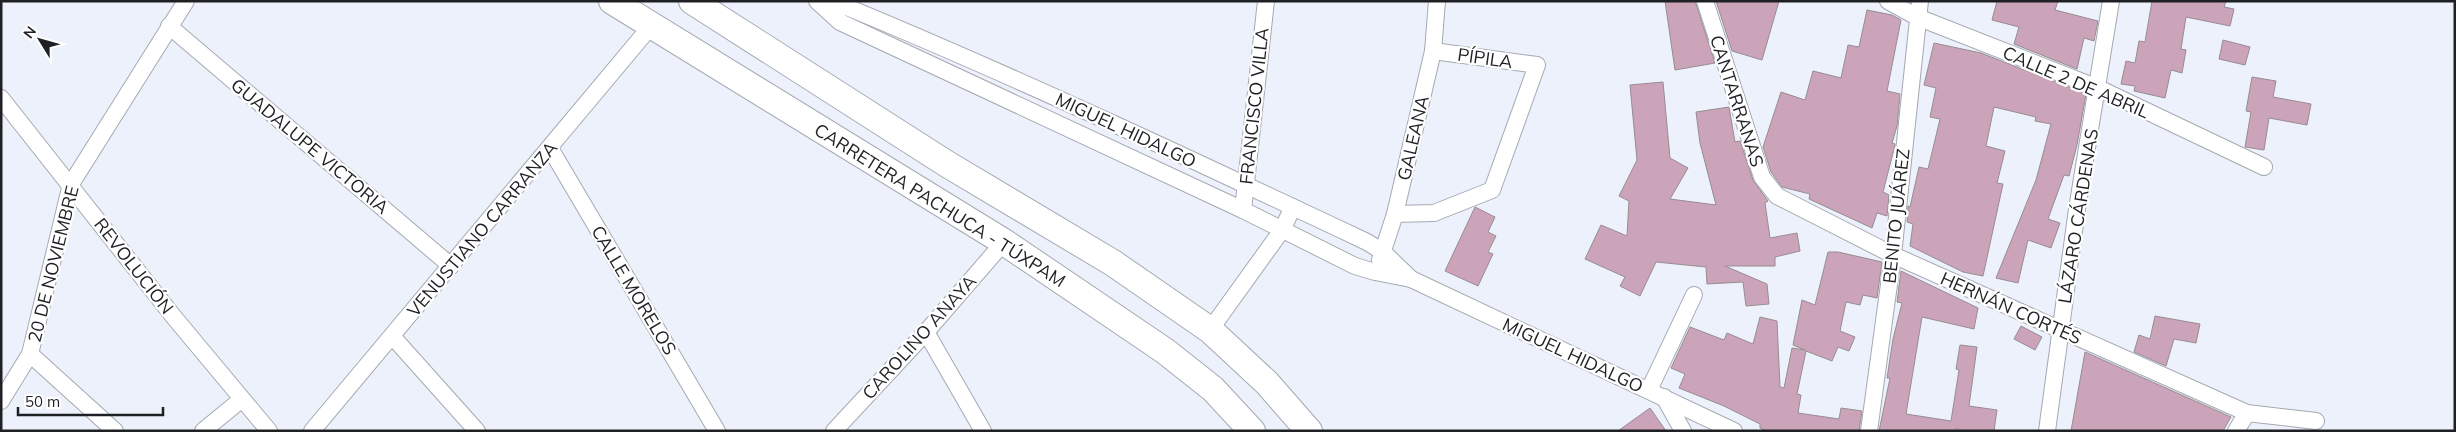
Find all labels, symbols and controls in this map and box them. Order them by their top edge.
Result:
north arrow [15,15,65,65]
text: N [19,23,40,42]
street label: FRANCISCO VILLA [1234,26,1274,186]
street label: CANTARRANAS [1705,32,1769,170]
street label: CALLE 2 DE ABRIL [1999,41,2153,123]
street label: PÍPILA [1456,43,1514,73]
street label: GUADALUPE VICTORIA [226,73,394,219]
street label: MIGUEL HIDALGO [1052,87,1200,173]
street label: GALEANA [1392,93,1434,183]
street label: CARRETERA PACHUCA - TÚXPAM [810,118,1070,292]
street label: LÁZARO CÁRDENAS [2053,127,2103,305]
street label: VENUSTIANO CARRANZA [402,137,562,321]
street label: BENITO JUÁREZ [1877,147,1915,285]
street label: 20 DE NOVIEMBRE [22,183,84,345]
street label: REVOLUCIÓN [89,213,179,319]
street label: CALLE MORELOS [586,221,682,359]
street label: HERNÁN CORTÉS [1937,267,2085,349]
street label: CAROLINO ANAYA [857,270,981,404]
street label: MIGUEL HIDALGO [1499,312,1647,398]
scale bar [18,384,162,416]
text: 50 m [25,392,60,411]

